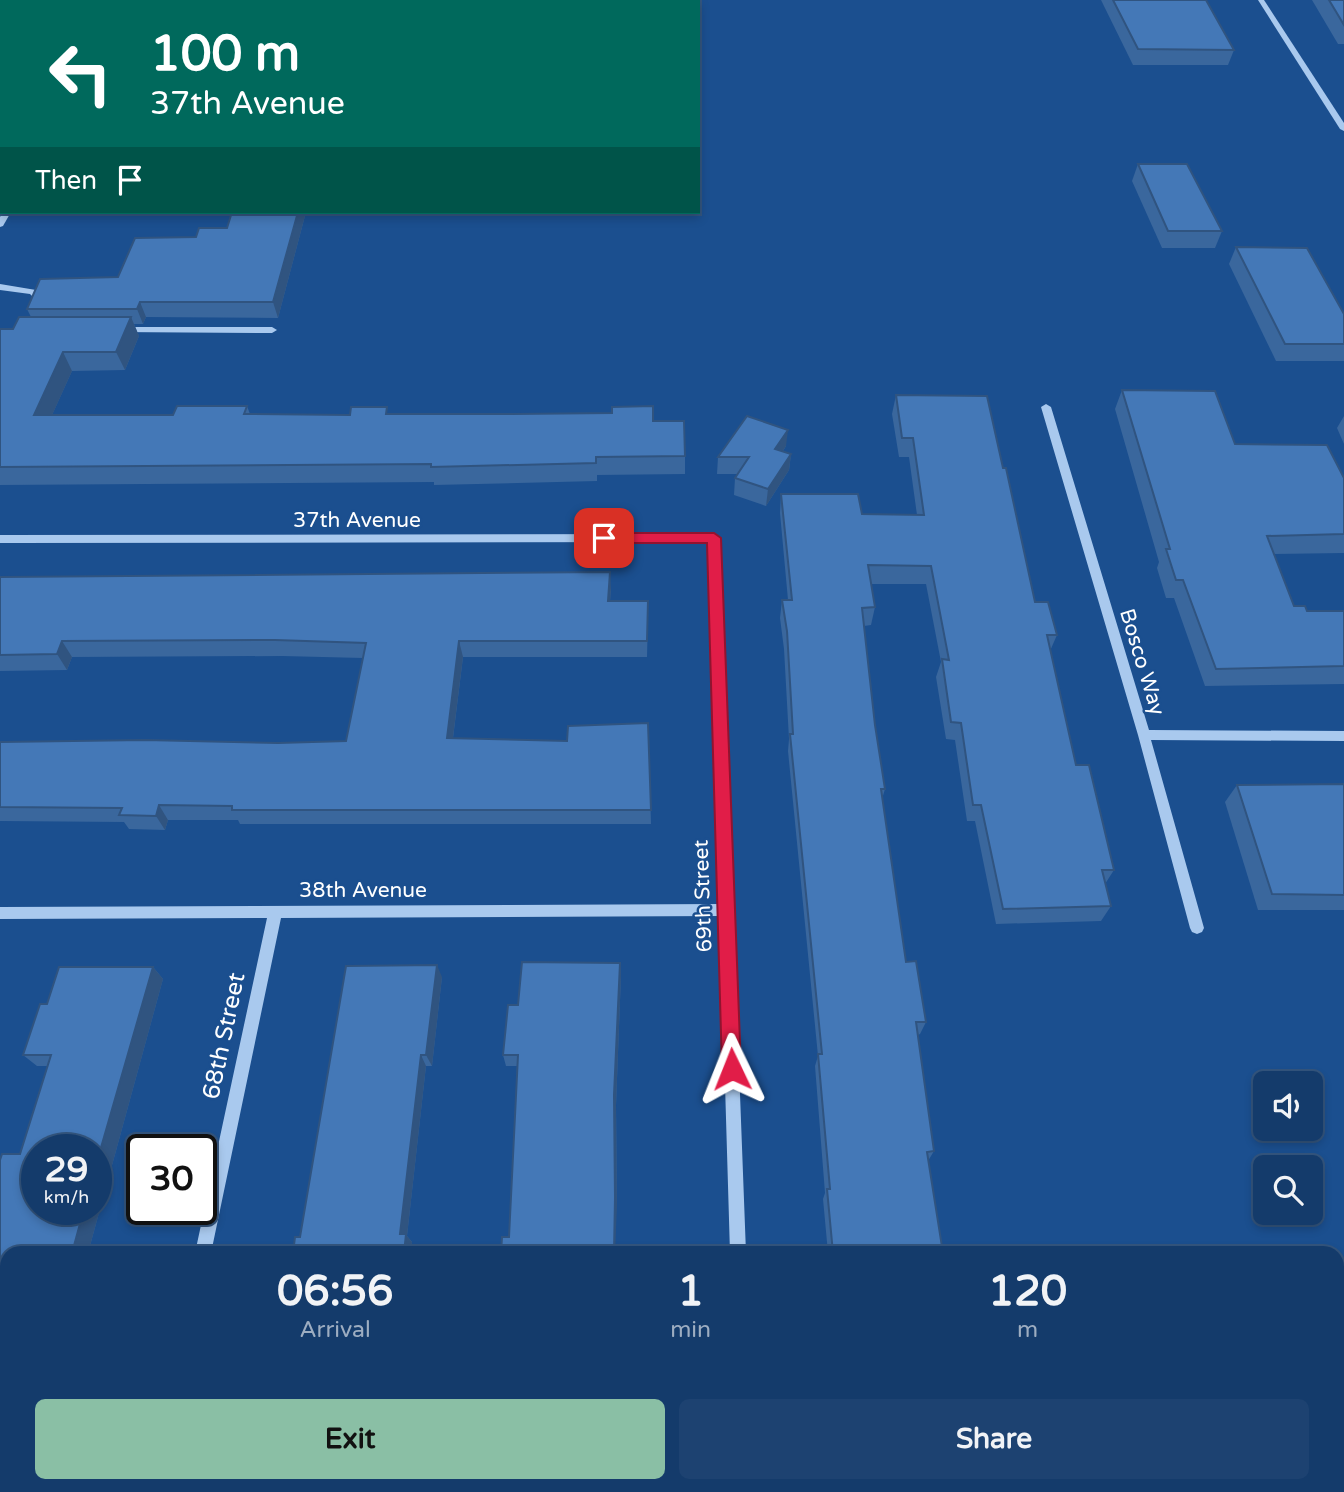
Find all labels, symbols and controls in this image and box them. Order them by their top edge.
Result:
text: 100 m [150,25,300,84]
icon: left [35,28,126,119]
text: 37th Avenue [150,85,345,123]
icon: arrive [111,161,149,199]
text: Then [35,165,97,196]
street label: 37th Avenue [293,508,421,533]
pin [574,508,634,568]
icon: arrive [585,519,623,557]
street label: Bosco Way [1114,606,1170,718]
street label: 69th Street [689,839,717,953]
street label: 38th Avenue [299,878,427,903]
street label: 68th Street [196,970,252,1102]
position arrow [695,1032,769,1106]
map controls [1253,1071,1323,1225]
button: sound [1253,1071,1323,1141]
speed limit sign: 30 [126,1134,217,1225]
text: 29 [45,1149,88,1191]
button: search [1253,1155,1323,1225]
text: km/h [44,1186,89,1208]
text: 06:56 [277,1266,393,1317]
text: 1 [677,1266,704,1317]
text: 120 [988,1266,1067,1317]
text: Arrival [300,1316,371,1344]
text: min [670,1316,711,1344]
text: m [1017,1316,1038,1344]
button: Exit [35,1399,665,1479]
button: Share [679,1399,1309,1479]

